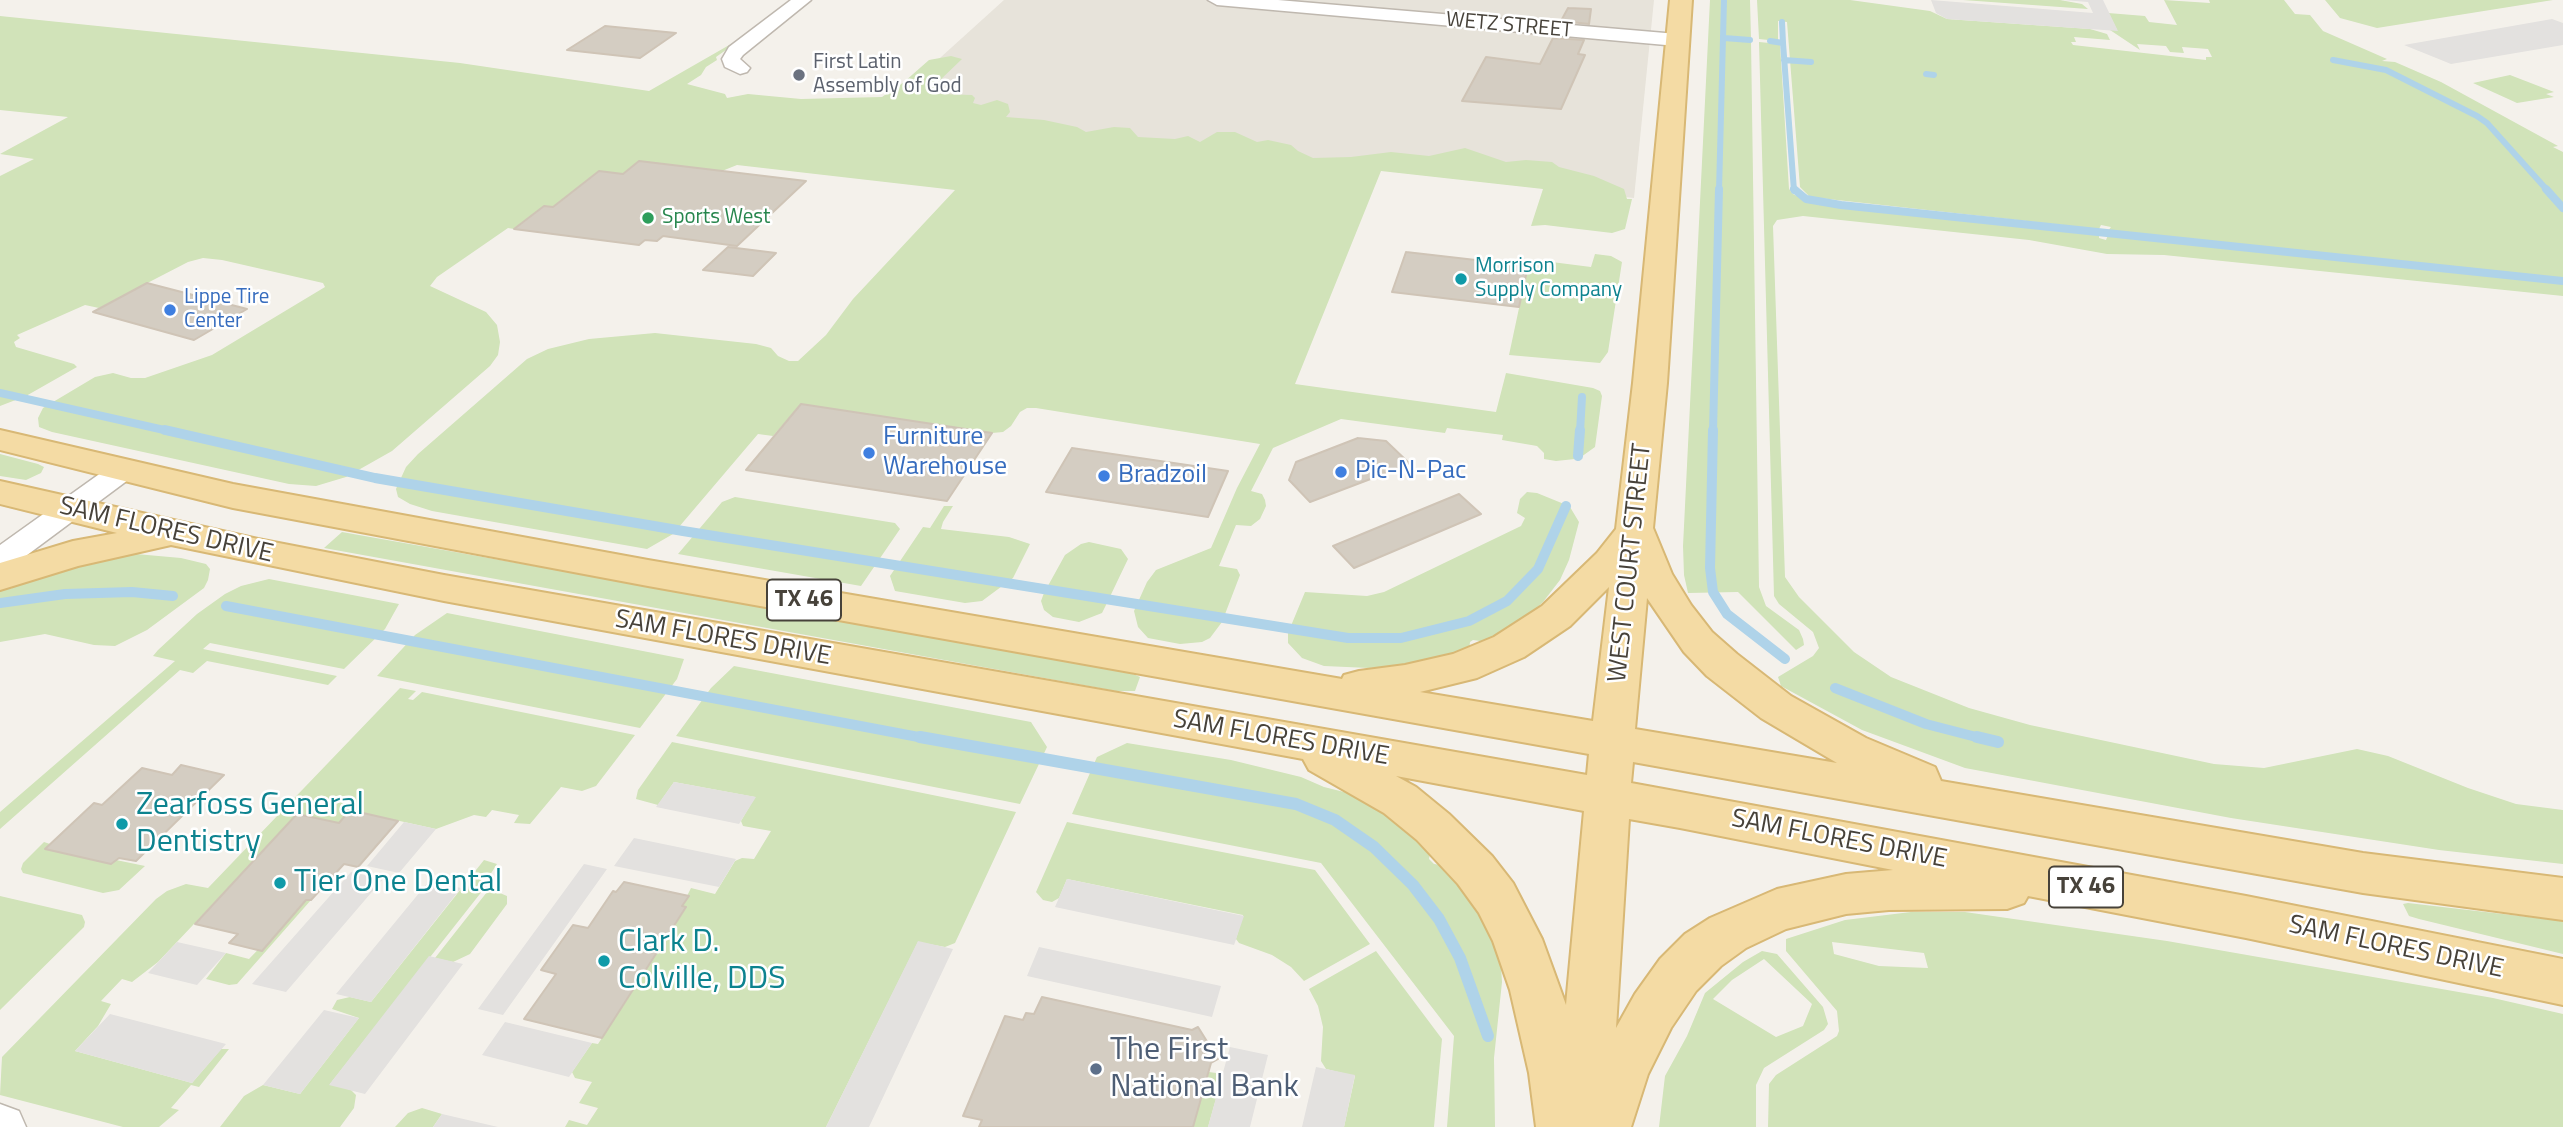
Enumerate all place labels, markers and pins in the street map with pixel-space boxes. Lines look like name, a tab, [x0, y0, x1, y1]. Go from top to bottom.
place label: First Latin Assembly of God	[813, 50, 962, 100]
marker: First Latin Assembly of God	[791, 67, 807, 83]
place label: Sports West	[662, 205, 770, 231]
marker: Sports West	[640, 210, 656, 226]
place label: Morrison Supply Company	[1475, 254, 1622, 304]
marker: Morrison Supply Company	[1453, 271, 1469, 287]
place label: Lippe Tire Center	[184, 285, 269, 335]
marker: Lippe Tire Center	[162, 302, 178, 318]
place label: Furniture Warehouse	[883, 422, 1007, 484]
marker: Furniture Warehouse	[861, 445, 877, 461]
place label: Pic-N-Pac	[1355, 456, 1466, 488]
place label: Bradzoil	[1118, 460, 1207, 492]
marker: Pic-N-Pac	[1333, 464, 1349, 480]
marker: Bradzoil	[1096, 468, 1112, 484]
place label: Zearfoss General Dentistry	[136, 787, 364, 862]
marker: Zearfoss General Dentistry	[114, 816, 130, 832]
place label: Tier One Dental	[294, 864, 502, 902]
marker: Tier One Dental	[272, 875, 288, 891]
place label: Clark D. Colville, DDS	[618, 924, 786, 999]
marker: Clark D. Colville, DDS	[596, 953, 612, 969]
place label: The First National Bank	[1110, 1032, 1299, 1107]
marker: The First National Bank	[1088, 1061, 1104, 1077]

